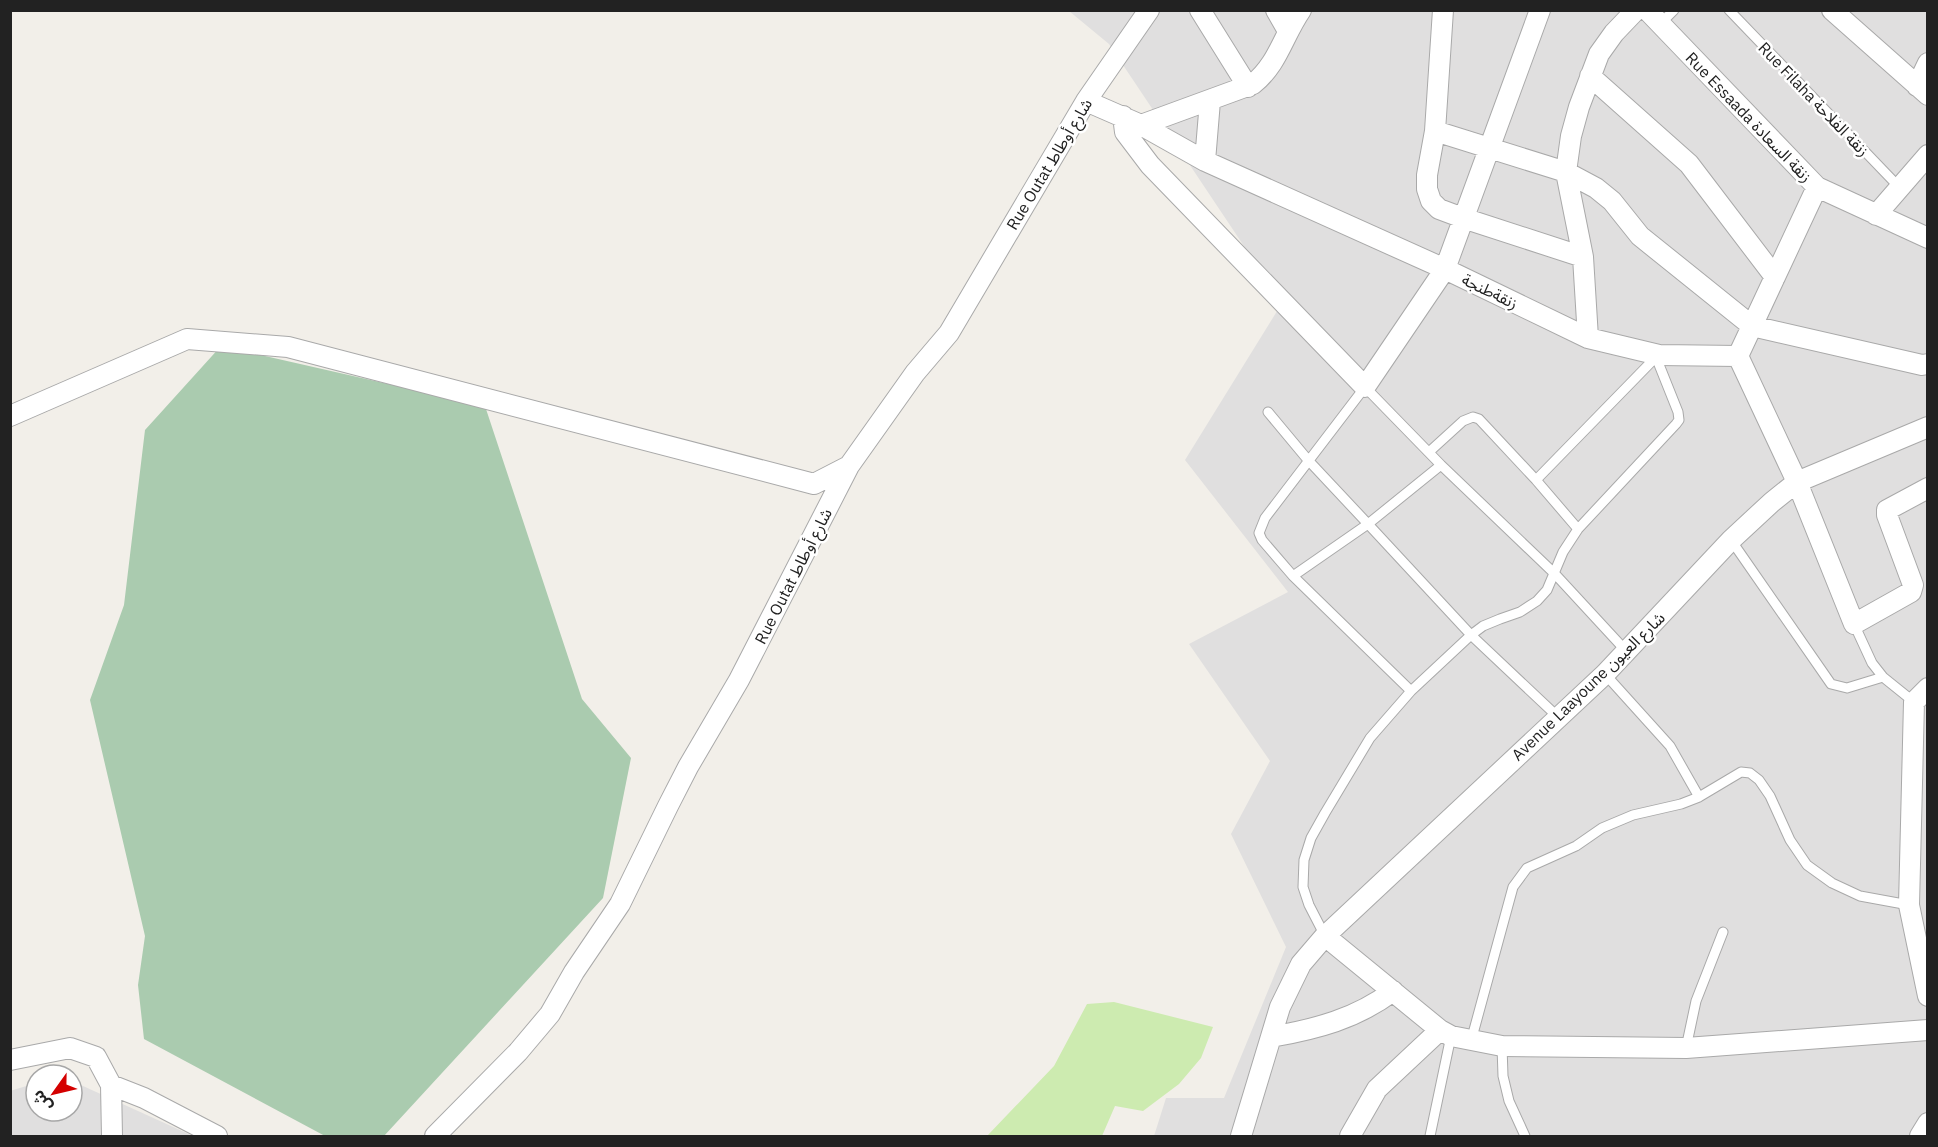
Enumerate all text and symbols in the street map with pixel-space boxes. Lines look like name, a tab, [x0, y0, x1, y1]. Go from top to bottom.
street label: Rue Filaha زنقة الفلاحة	[1754, 38, 1874, 160]
street label: Rue Essaada زنقة السعادة	[1682, 48, 1816, 186]
street label: Rue Outat شارع أوطاط	[1002, 95, 1099, 235]
street label: زنقةطنجة	[1459, 269, 1521, 313]
street label: Rue Outat شارع أوطاط	[750, 505, 839, 649]
street label: Avenue Laayoune شارع العيون	[1507, 607, 1671, 767]
north arrow	[24, 1063, 84, 1123]
text: ش	[27, 1087, 56, 1116]

